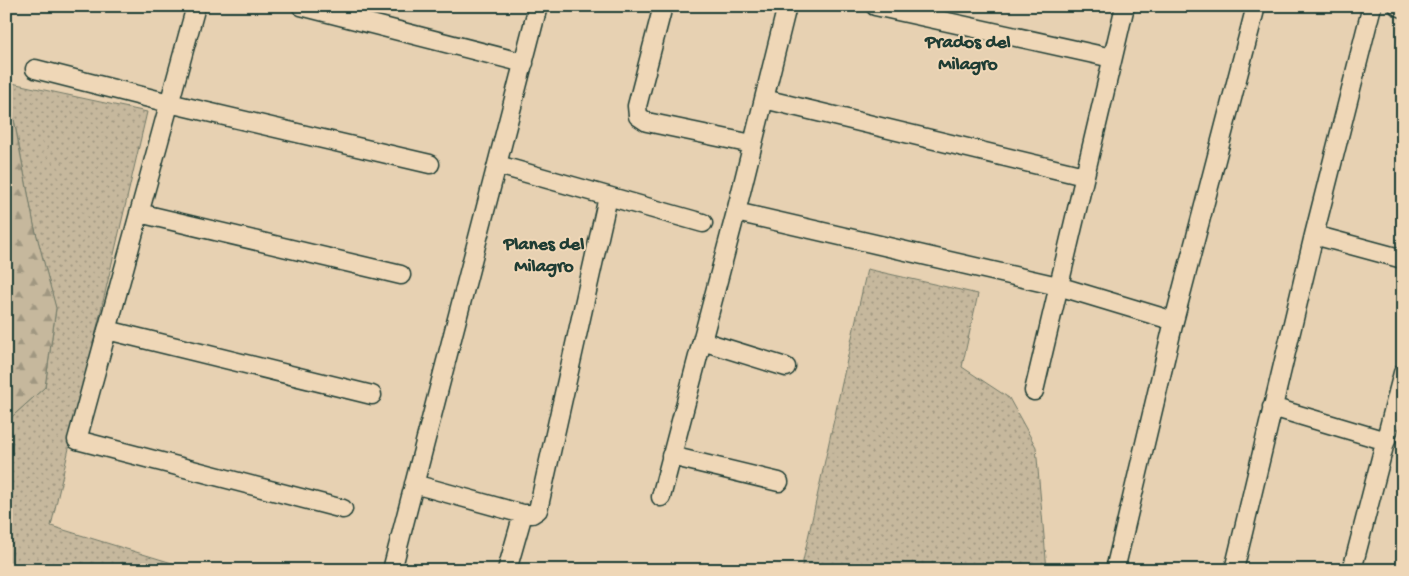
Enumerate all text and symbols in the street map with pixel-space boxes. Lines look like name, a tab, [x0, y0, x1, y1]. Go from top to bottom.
district label: Prados del Milagro	[924, 32, 1011, 77]
district label: Planes del Milagro	[503, 234, 584, 279]

